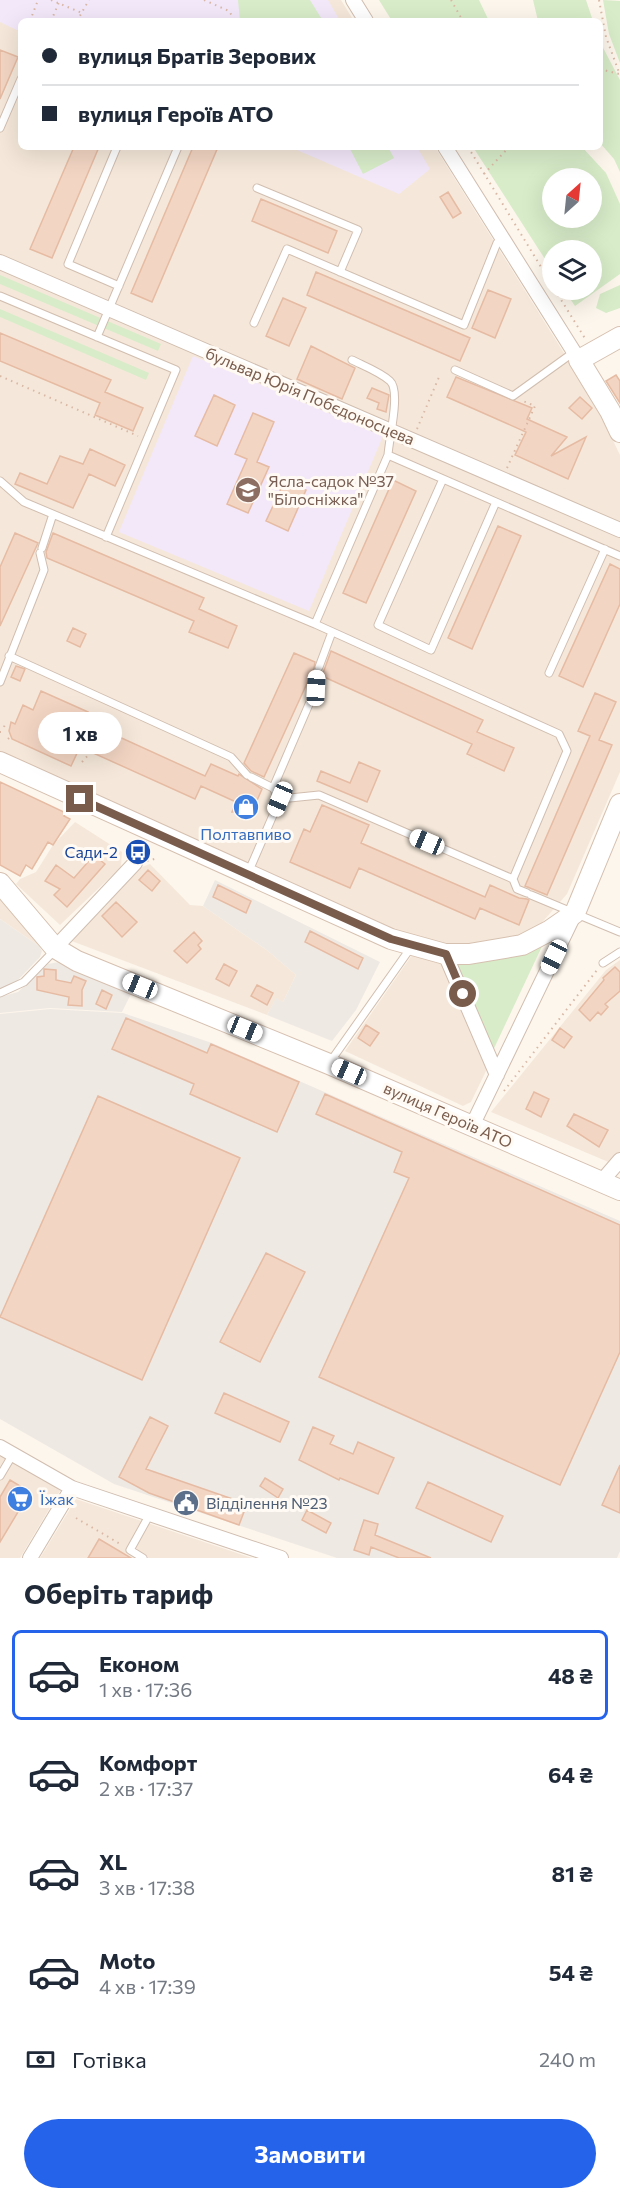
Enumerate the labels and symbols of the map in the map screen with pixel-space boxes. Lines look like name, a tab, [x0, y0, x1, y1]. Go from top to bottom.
north arrow	[542, 168, 602, 228]
street label: бульвар Юрія Побєдоносцева	[203, 343, 418, 448]
place label: Ясла-садок №37 "Білосніжка"	[268, 471, 394, 508]
school or university icon: Ясла-садок №37 "Білосніжка"	[233, 475, 263, 505]
car	[306, 670, 326, 706]
callout: 1 хв	[38, 712, 122, 754]
car	[265, 779, 295, 819]
route end	[66, 785, 93, 812]
shop icon: Полтавпиво	[231, 792, 261, 822]
place label: Полтавпиво	[200, 824, 292, 843]
car	[407, 827, 447, 857]
bus stop icon: Сади-2	[123, 837, 153, 867]
place label: Сади-2	[65, 842, 118, 861]
car	[538, 937, 570, 977]
car	[120, 971, 160, 1001]
route start	[449, 980, 476, 1007]
car	[225, 1014, 265, 1044]
car	[329, 1056, 369, 1088]
street label: вулиця Героїв АТО	[381, 1078, 515, 1151]
supermarket icon: Їжак	[5, 1484, 35, 1514]
public building icon: Відділення №23	[171, 1488, 201, 1518]
place label: Їжак	[39, 1489, 74, 1508]
place label: Відділення №23	[206, 1493, 328, 1512]

